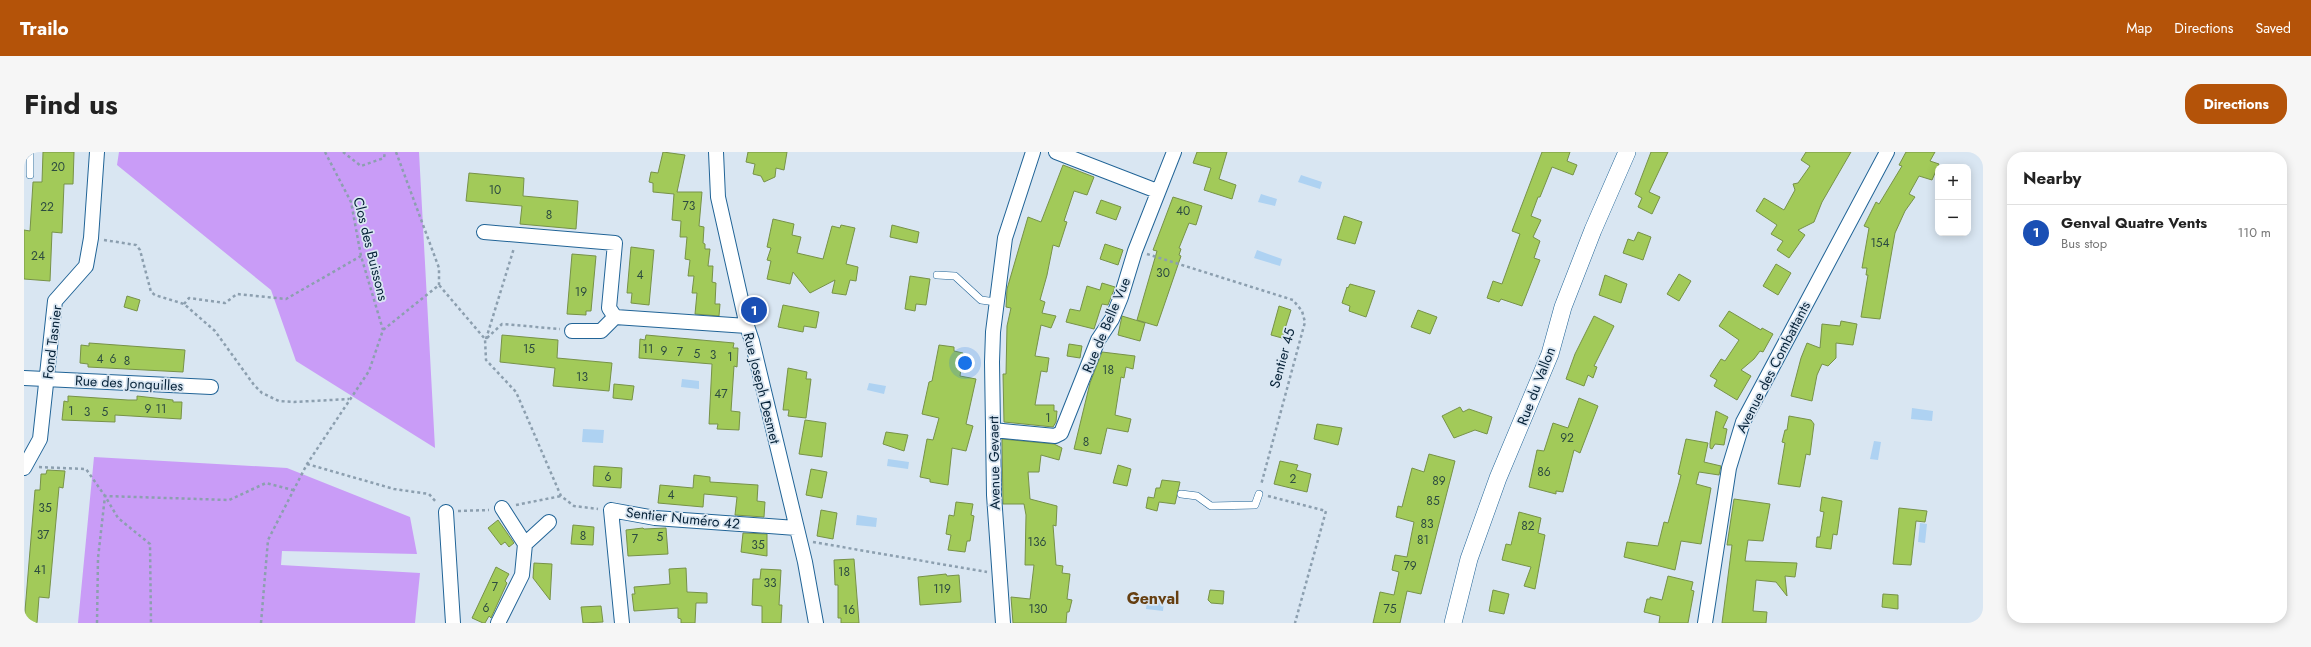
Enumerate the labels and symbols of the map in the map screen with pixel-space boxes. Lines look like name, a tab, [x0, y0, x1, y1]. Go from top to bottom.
house number: 20	[51, 158, 65, 176]
house number: 10	[489, 181, 501, 199]
street label: Clos des Buissons	[348, 195, 394, 303]
house number: 73	[683, 197, 696, 215]
house number: 22	[40, 198, 54, 216]
house number: 40	[1176, 202, 1190, 220]
house number: 8	[546, 206, 552, 224]
house number: 154	[1870, 234, 1890, 252]
house number: 24	[31, 247, 45, 265]
house number: 30	[1156, 264, 1170, 282]
house number: 4	[637, 266, 644, 284]
street label: Rue de Belle Vue	[1077, 274, 1135, 376]
house number: 19	[575, 283, 587, 301]
pin: 1	[741, 295, 767, 325]
street label: Avenue des Combattants	[1731, 297, 1815, 436]
street label: Fond Tasnier	[38, 304, 66, 380]
street label: Sentier 45	[1264, 326, 1300, 390]
street label: Rue Joseph Desmet	[739, 330, 786, 446]
house number: 15	[523, 340, 535, 358]
house number: 11	[643, 340, 653, 358]
house number: 9	[661, 342, 668, 360]
house number: 7	[677, 343, 684, 361]
street label: Rue du Vallon	[1512, 344, 1560, 428]
house number: 5	[694, 345, 701, 363]
house number: 3	[710, 346, 717, 364]
house number: 1	[727, 348, 733, 366]
house number: 4	[97, 350, 104, 368]
house number: 6	[110, 350, 117, 368]
house number: 8	[124, 352, 130, 370]
your location	[955, 353, 975, 373]
house number: 18	[1102, 361, 1114, 379]
house number: 13	[576, 368, 588, 386]
street label: Rue des Jonquilles	[74, 370, 184, 396]
house number: 47	[714, 385, 728, 403]
house number: 9	[145, 400, 152, 418]
house number: 11	[156, 400, 166, 418]
house number: 1	[68, 402, 74, 420]
house number: 3	[84, 403, 91, 421]
house number: 5	[102, 403, 109, 421]
house number: 1	[1045, 409, 1051, 427]
street label: Avenue Gevaert	[983, 415, 1005, 510]
house number: 92	[1560, 429, 1574, 447]
house number: 8	[1083, 433, 1089, 451]
house number: 86	[1537, 463, 1551, 481]
house number: 6	[605, 468, 612, 486]
house number: 2	[1290, 470, 1297, 488]
house number: 89	[1432, 472, 1446, 490]
house number: 4	[668, 486, 675, 504]
house number: 85	[1426, 492, 1440, 510]
house number: 35	[38, 499, 52, 517]
street label: Sentier Numéro 42	[625, 502, 741, 534]
house number: 83	[1420, 515, 1434, 533]
house number: 82	[1521, 517, 1535, 535]
house number: 37	[37, 526, 50, 544]
house number: 8	[580, 527, 586, 545]
house number: 5	[657, 528, 664, 546]
house number: 7	[632, 530, 639, 548]
house number: 81	[1417, 531, 1429, 549]
house number: 136	[1028, 533, 1047, 551]
house number: 35	[751, 536, 765, 554]
house number: 79	[1403, 557, 1417, 575]
house number: 41	[34, 561, 46, 579]
house number: 18	[838, 563, 850, 581]
house number: 33	[763, 574, 777, 592]
house number: 7	[492, 578, 499, 596]
house number: 119	[933, 580, 951, 598]
district label: Genval	[1127, 587, 1179, 610]
house number: 6	[483, 599, 490, 617]
house number: 130	[1028, 600, 1048, 618]
house number: 75	[1383, 600, 1397, 618]
house number: 16	[843, 601, 855, 619]

